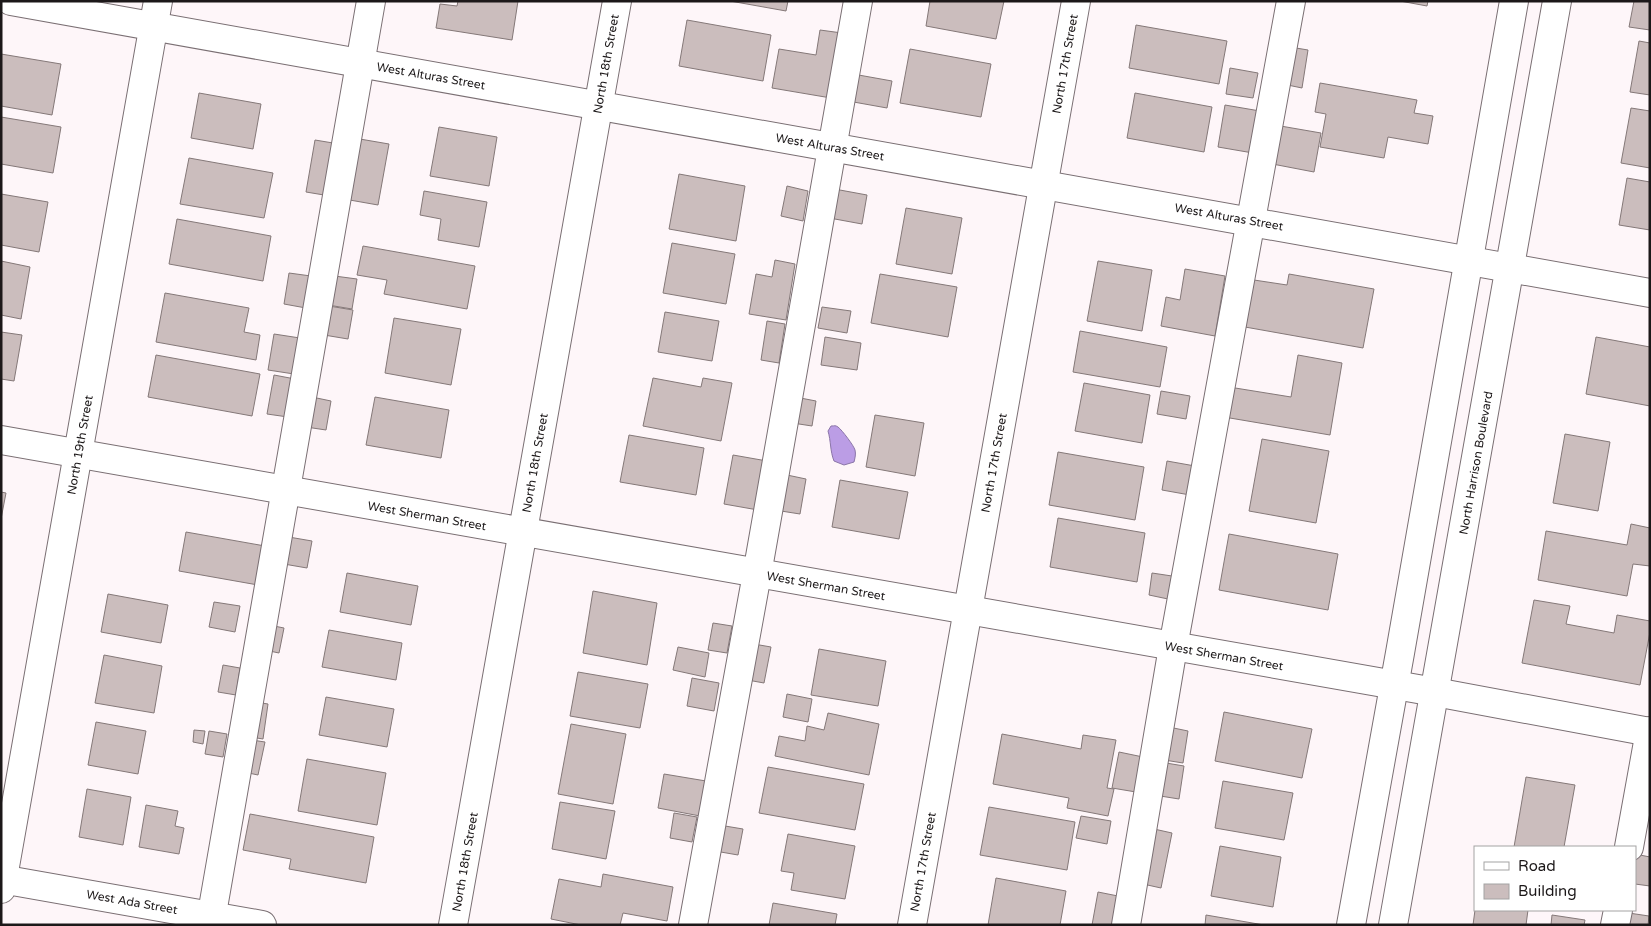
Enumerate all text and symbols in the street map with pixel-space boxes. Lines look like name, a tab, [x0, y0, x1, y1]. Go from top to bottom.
street label: North 18th Street	[590, 13, 622, 115]
street label: North 17th Street	[1049, 13, 1081, 115]
street label: West Alturas Street	[376, 60, 487, 93]
street label: West Alturas Street	[775, 131, 886, 164]
street label: West Alturas Street	[1174, 201, 1285, 234]
street label: North Harrison Boulevard	[1456, 390, 1496, 536]
street label: North 19th Street	[64, 394, 96, 496]
street label: North 18th Street	[519, 412, 551, 514]
street label: North 17th Street	[978, 412, 1010, 514]
street label: West Sherman Street	[367, 499, 488, 533]
street label: West Sherman Street	[766, 569, 887, 603]
street label: West Sherman Street	[1164, 639, 1285, 673]
street label: North 18th Street	[449, 811, 481, 913]
street label: North 17th Street	[907, 811, 939, 913]
legend	[1474, 846, 1636, 911]
text: Road	[1518, 857, 1556, 875]
text: Building	[1518, 882, 1577, 900]
street label: West Ada Street	[85, 887, 179, 917]

